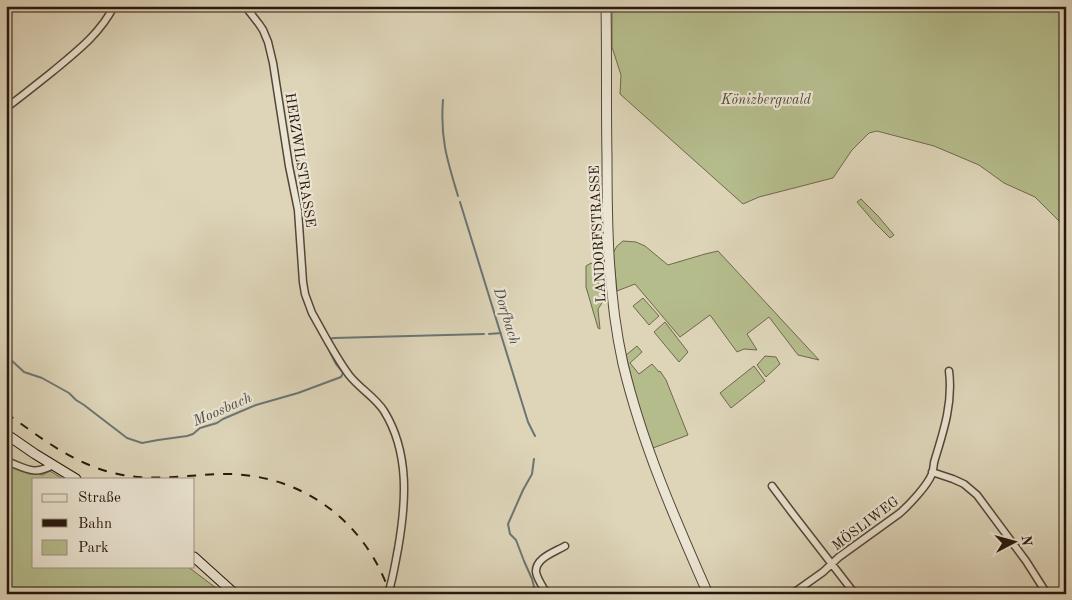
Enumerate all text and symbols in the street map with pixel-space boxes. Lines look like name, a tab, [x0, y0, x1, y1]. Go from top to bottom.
street label: HERZWILSTRASSE	[282, 92, 318, 228]
park label: Könizbergwald	[720, 93, 812, 108]
street label: LANDORFSTRASSE	[587, 165, 609, 303]
water label: Dorfbach	[490, 285, 521, 347]
water label: Moosbach	[190, 391, 255, 430]
legend	[32, 478, 195, 568]
text: Straße	[78, 491, 121, 506]
street label: MÖSLIWEG	[828, 492, 902, 553]
text: Bahn	[78, 517, 112, 532]
north arrow	[990, 518, 1040, 568]
text: N	[1018, 535, 1033, 547]
text: Park	[78, 541, 109, 556]

